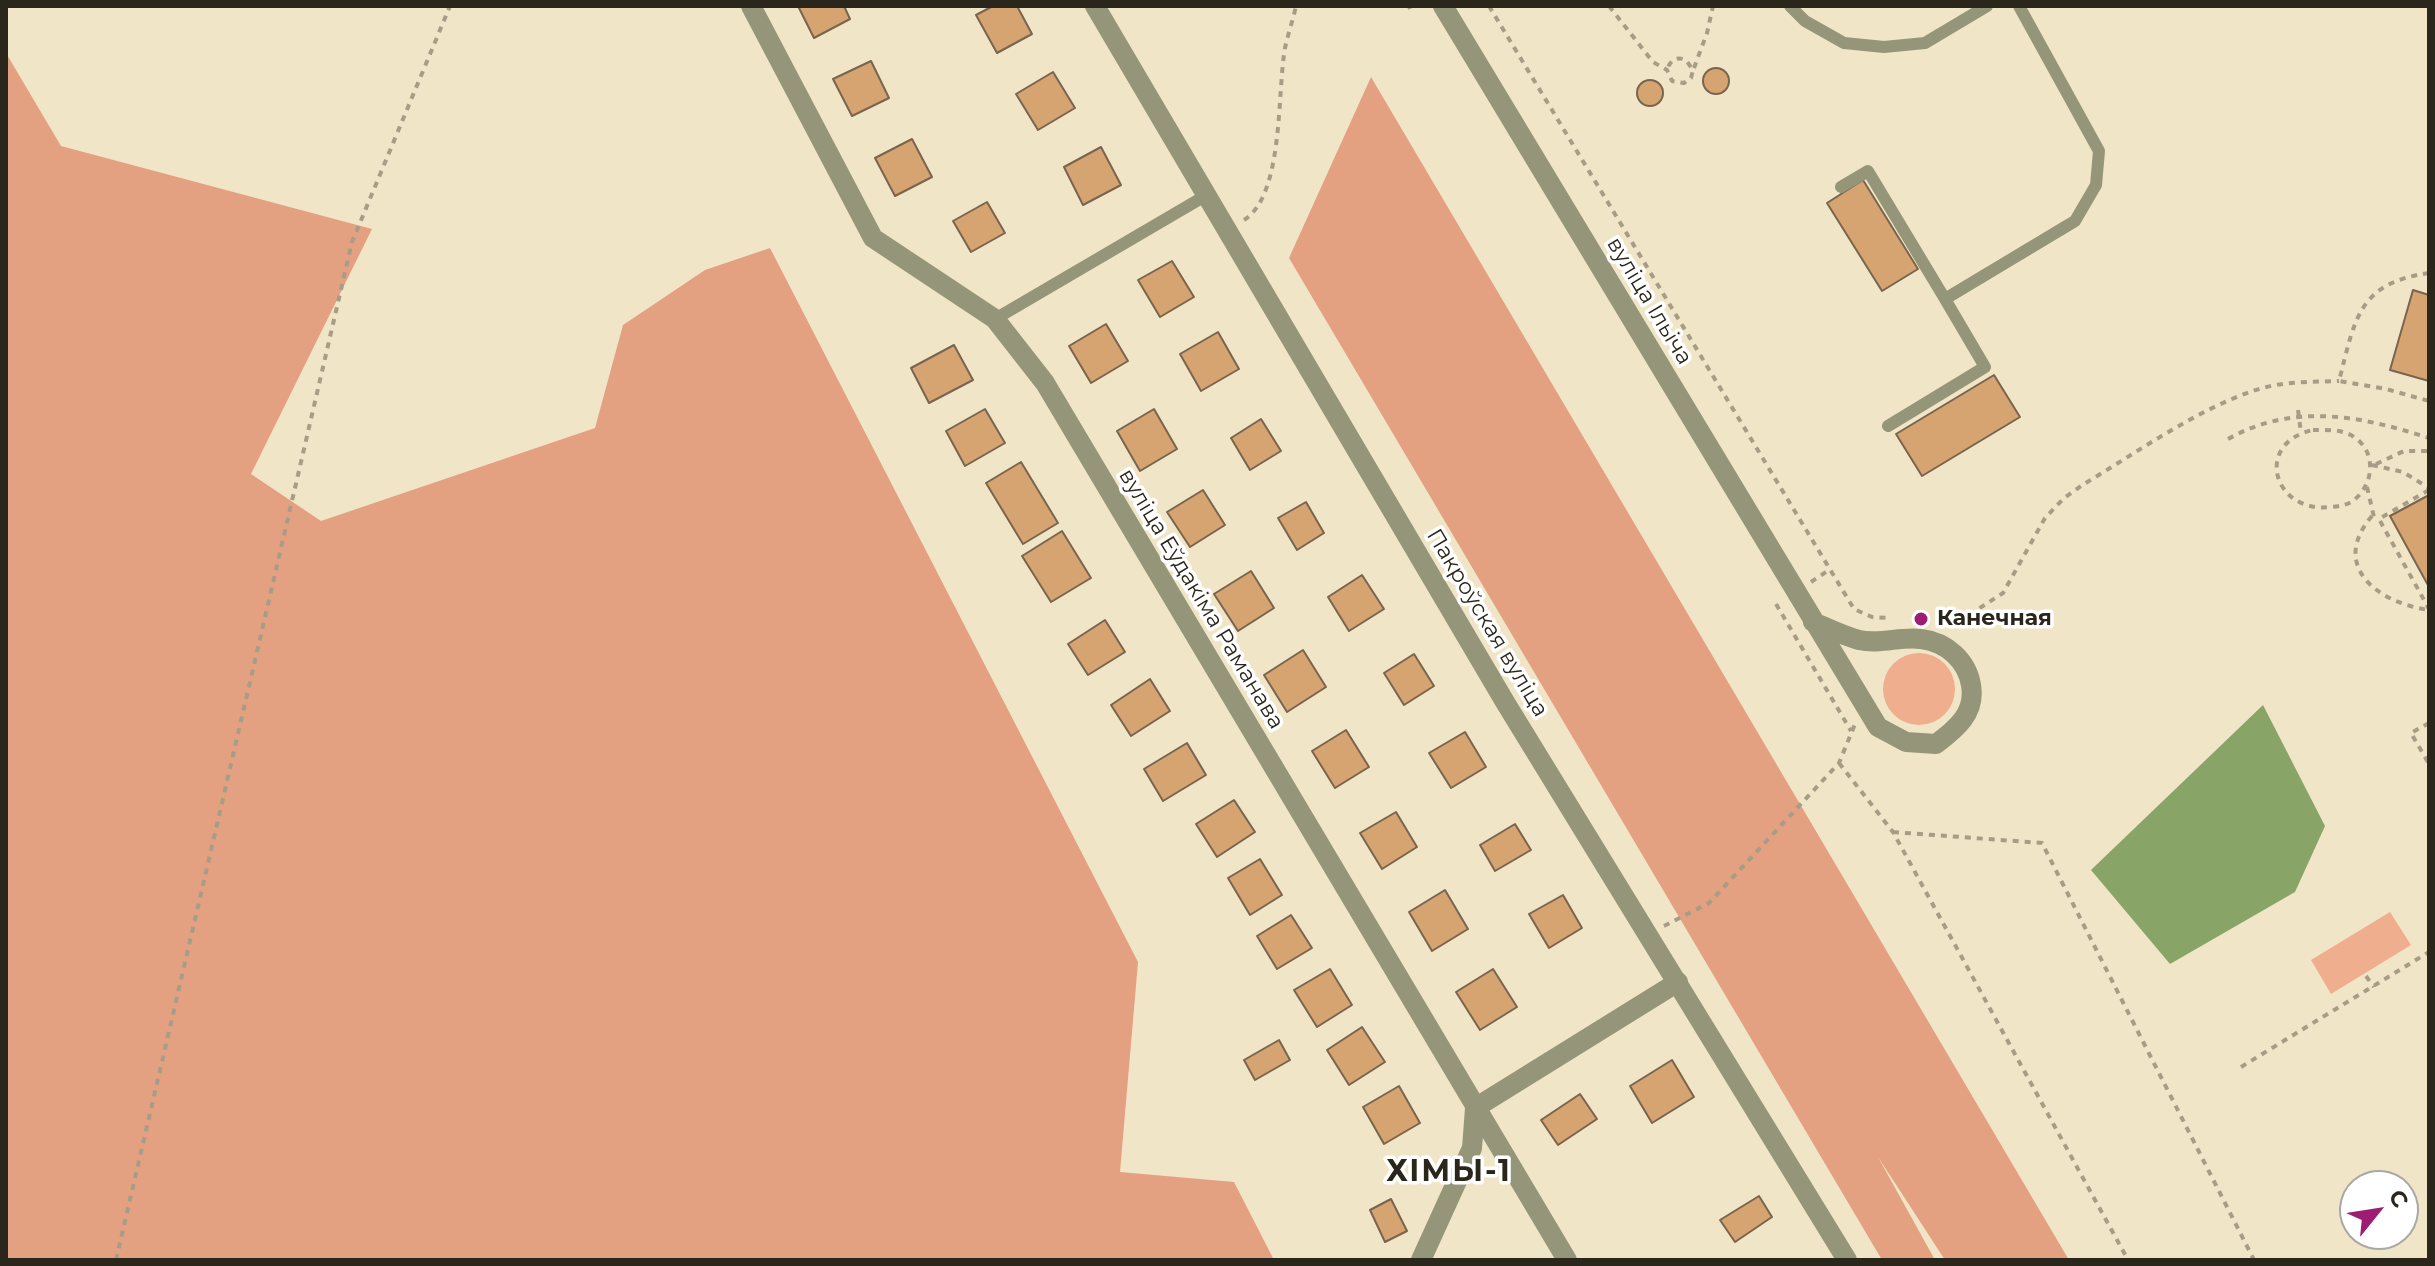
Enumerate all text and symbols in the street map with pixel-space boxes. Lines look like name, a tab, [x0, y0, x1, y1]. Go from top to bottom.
street label: вуліца Ільіча	[1601, 233, 1697, 369]
street label: вуліца Еўдакіма Раманава	[1113, 464, 1289, 734]
street label: Пакроўская вуліца	[1421, 524, 1553, 722]
place label: Канечная	[1937, 606, 2052, 632]
marker: Канечная	[1912, 610, 1930, 628]
district label: ХІМЫ-1	[1386, 1154, 1512, 1190]
north arrow	[2339, 1170, 2419, 1250]
text: С	[2383, 1185, 2414, 1212]

